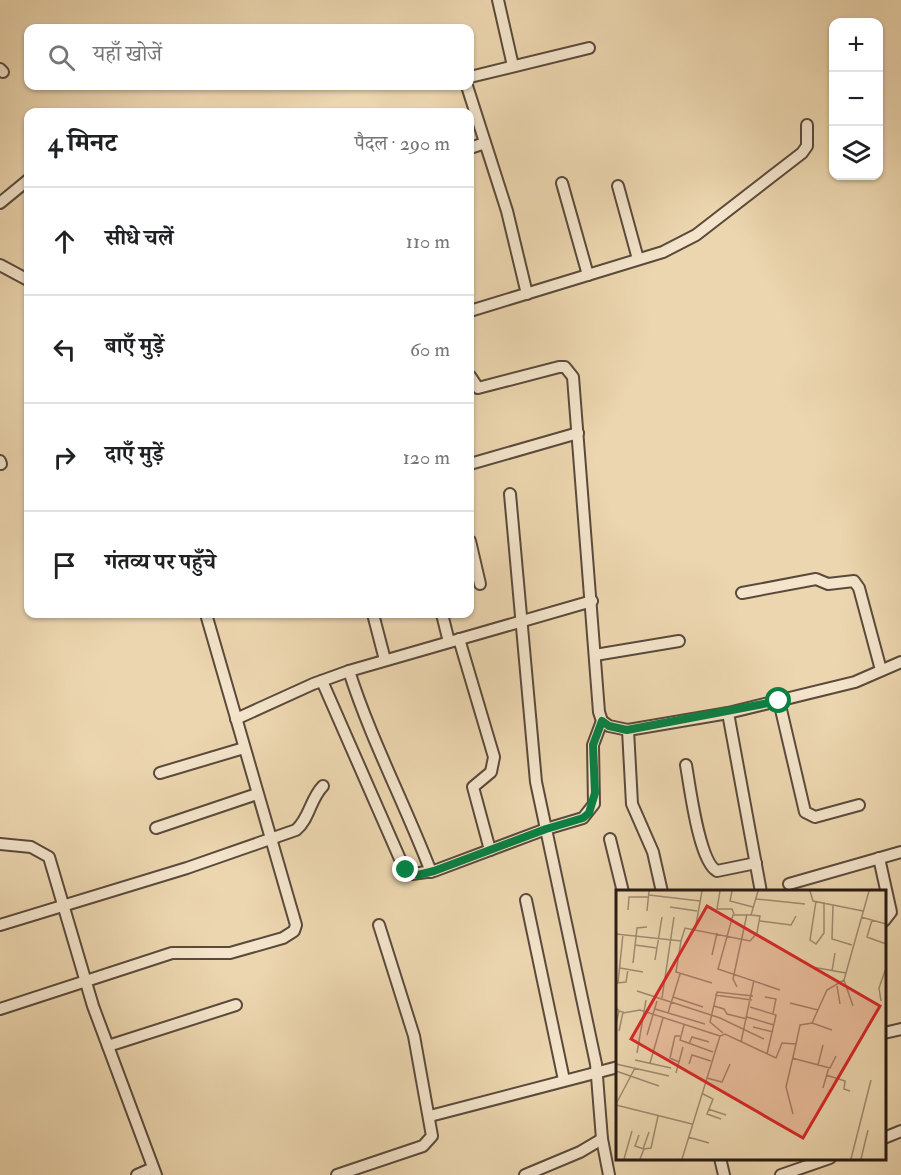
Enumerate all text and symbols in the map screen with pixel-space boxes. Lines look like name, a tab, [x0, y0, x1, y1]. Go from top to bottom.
map controls	[829, 18, 883, 180]
button: +	[829, 18, 883, 72]
search box	[24, 24, 474, 90]
text: यहाँ खोजें	[93, 40, 162, 68]
icon: search	[45, 41, 78, 74]
button: −	[829, 72, 883, 126]
button: layers	[829, 126, 883, 180]
text: 4 मिनट	[48, 127, 117, 159]
text: पैदल · 290 m	[355, 131, 450, 156]
text: सीधे चलें	[105, 224, 173, 252]
icon: ahead	[48, 225, 81, 258]
text: 110 m	[406, 229, 450, 254]
text: बाएँ मुड़ें	[105, 332, 164, 360]
icon: left	[48, 333, 81, 366]
text: 60 m	[410, 337, 450, 362]
text: दाएँ मुड़ें	[105, 440, 164, 468]
icon: right	[48, 441, 81, 474]
text: 120 m	[403, 445, 450, 470]
text: गंतव्य पर पहुँचे	[105, 548, 216, 576]
icon: arrive	[48, 549, 81, 582]
route start	[765, 687, 791, 713]
route end	[392, 856, 418, 882]
inset map	[616, 890, 886, 1160]

